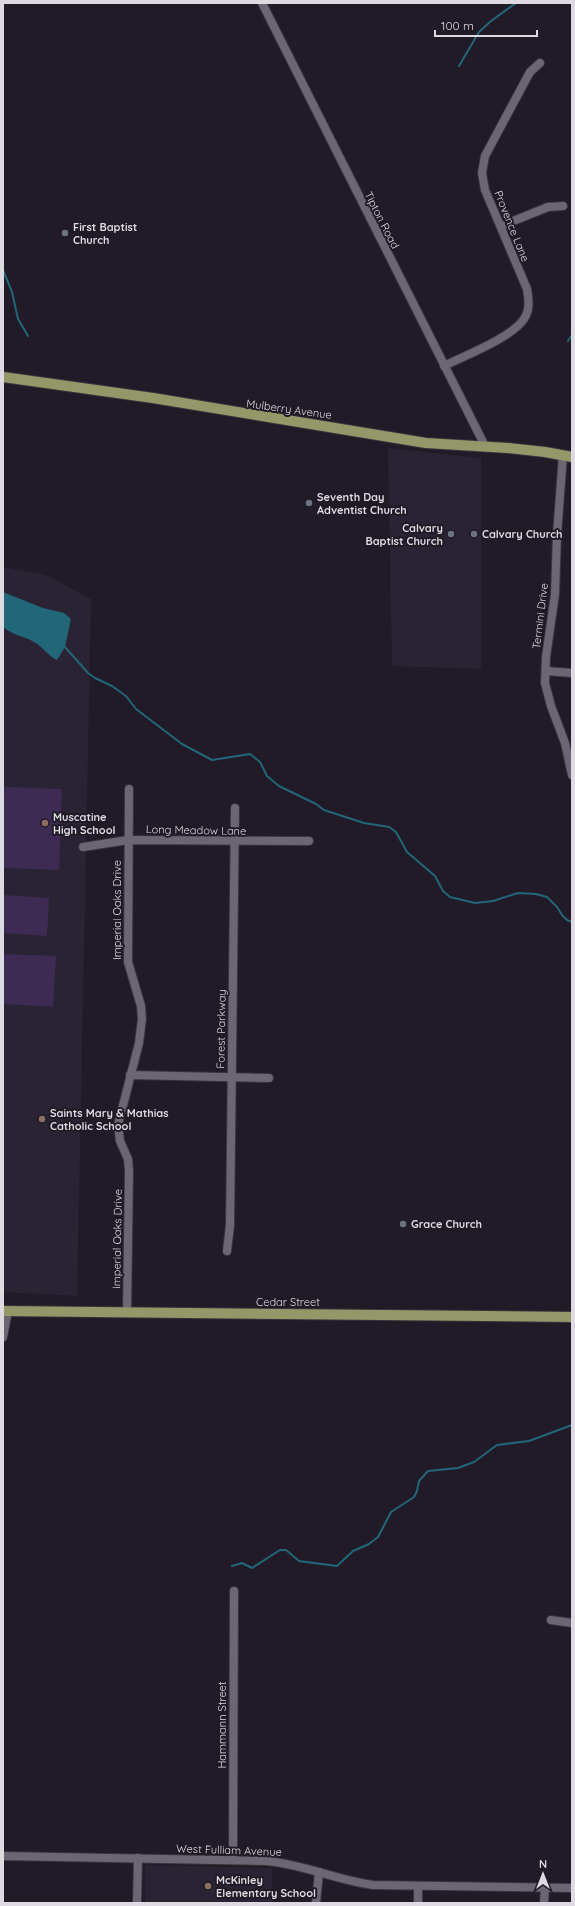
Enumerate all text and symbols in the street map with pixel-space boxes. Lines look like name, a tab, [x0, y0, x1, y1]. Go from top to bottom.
scale bar	[435, 12, 537, 38]
text: 100 m	[441, 18, 474, 33]
street label: Provence Lane	[491, 188, 533, 264]
street label: Tipton Road	[362, 189, 402, 251]
place label: First Baptist Church	[73, 220, 137, 247]
marker: First Baptist Church	[60, 228, 70, 238]
street label: Mulberry Avenue	[245, 396, 333, 422]
place label: Seventh Day Adventist Church	[317, 490, 407, 517]
marker: Seventh Day Adventist Church	[304, 498, 314, 508]
place label: Calvary Baptist Church	[366, 521, 443, 548]
place label: Calvary Church	[482, 527, 562, 541]
marker: Calvary Baptist Church	[446, 529, 456, 539]
marker: Calvary Church	[469, 529, 479, 539]
street label: Termini Drive	[529, 582, 551, 650]
place label: Muscatine High School	[53, 810, 116, 837]
marker: Muscatine High School	[40, 818, 50, 828]
street label: Long Meadow Lane	[146, 822, 246, 838]
street label: Imperial Oaks Drive	[110, 860, 124, 960]
street label: Forest Parkway	[213, 989, 229, 1069]
place label: Saints Mary & Mathias Catholic School	[50, 1106, 169, 1133]
marker: Saints Mary & Mathias Catholic School	[37, 1114, 47, 1124]
street label: Imperial Oaks Drive	[109, 1189, 125, 1289]
place label: Grace Church	[411, 1217, 482, 1231]
marker: Grace Church	[398, 1219, 408, 1229]
street label: Cedar Street	[256, 1295, 320, 1309]
street label: Hammann Street	[215, 1681, 229, 1769]
street label: West Fulliam Avenue	[176, 1841, 282, 1859]
north arrow	[523, 1854, 563, 1894]
text: N	[539, 1857, 547, 1871]
place label: McKinley Elementary School	[216, 1873, 316, 1900]
marker: McKinley Elementary School	[203, 1881, 213, 1891]

